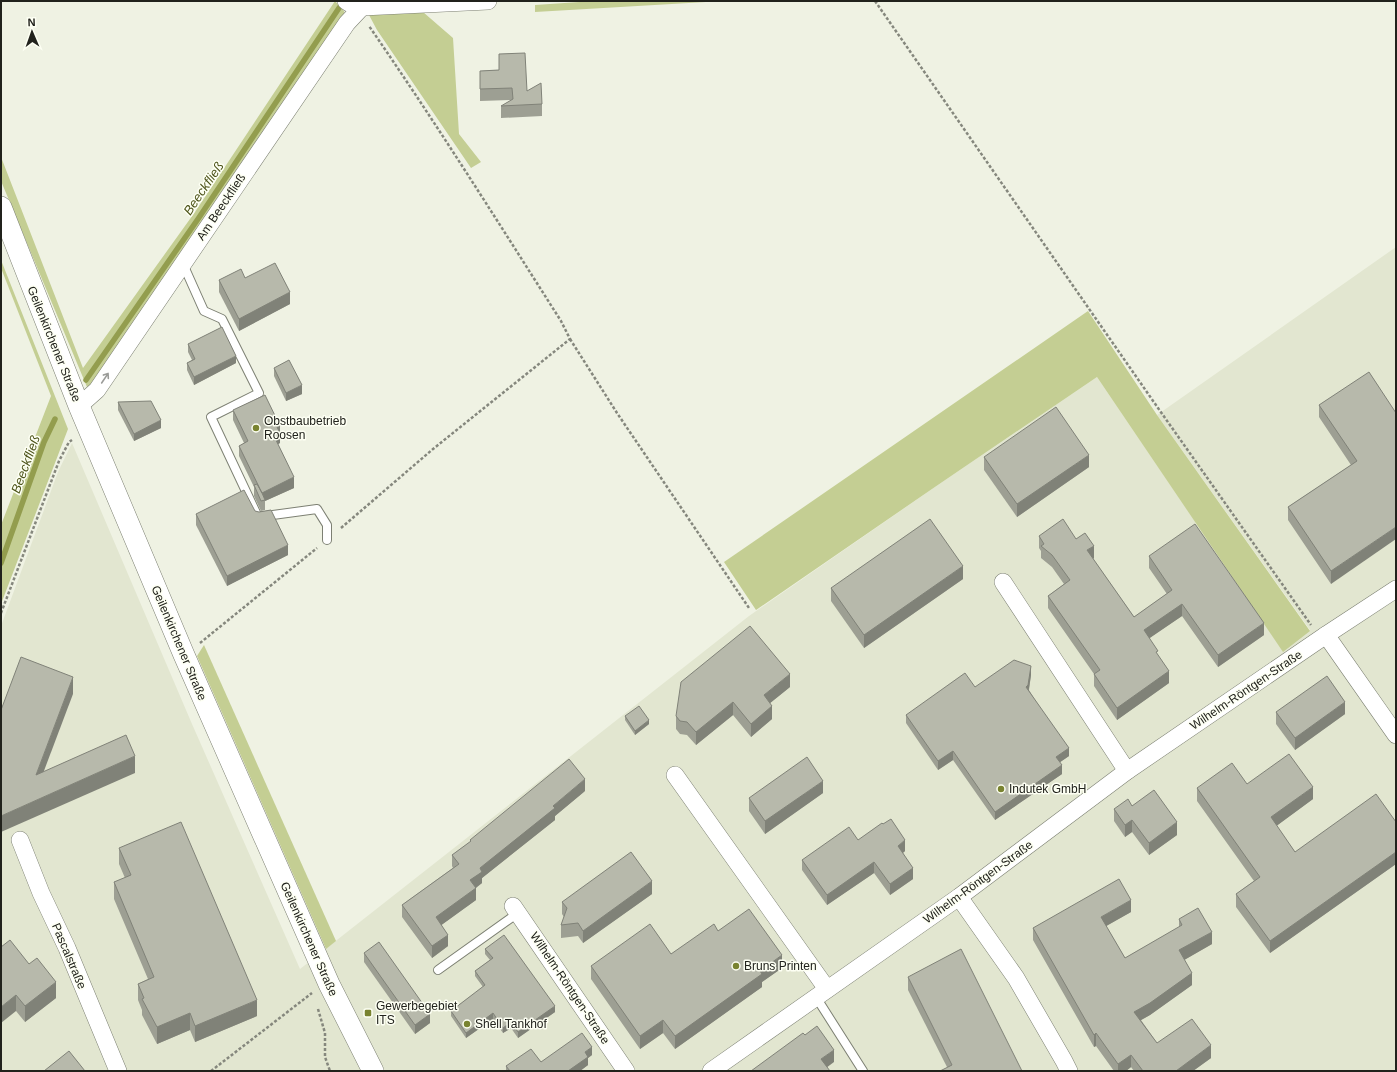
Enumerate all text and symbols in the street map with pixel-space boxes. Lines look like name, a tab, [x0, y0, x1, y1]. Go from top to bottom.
north arrow	[12, 12, 52, 52]
text: N	[27, 16, 36, 28]
water label: Beeckfließ	[180, 159, 227, 218]
street label: Am Beeckfließ	[194, 171, 248, 243]
street label: Geilenkirchener Straße	[24, 284, 84, 404]
one-way arrow	[101, 373, 109, 384]
place label: Obstbaubetrieb Roosen	[264, 414, 346, 442]
marker: Obstbaubetrieb Roosen	[251, 423, 261, 433]
water label: Beeckfließ	[8, 433, 43, 495]
street label: Geilenkirchener Straße	[148, 583, 210, 703]
street label: Wilhelm-Röntgen-Straße	[1187, 647, 1305, 733]
place label: Indutek GmbH	[1009, 782, 1086, 796]
marker: Indutek GmbH	[996, 784, 1006, 794]
street label: Wilhelm-Röntgen-Straße	[920, 837, 1036, 926]
street label: Geilenkirchener Straße	[278, 880, 341, 999]
street label: Pascalstraße	[49, 921, 89, 991]
street label: Wilhelm-Röntgen-Straße	[527, 929, 613, 1047]
place label: Bruns Printen	[744, 959, 817, 973]
marker: Bruns Printen	[731, 961, 741, 971]
place label: Gewerbegebiet ITS	[376, 999, 458, 1027]
marker: Gewerbegebiet ITS	[363, 1008, 373, 1018]
place label: Shell Tankhof	[475, 1017, 547, 1031]
marker: Shell Tankhof	[462, 1019, 472, 1029]

